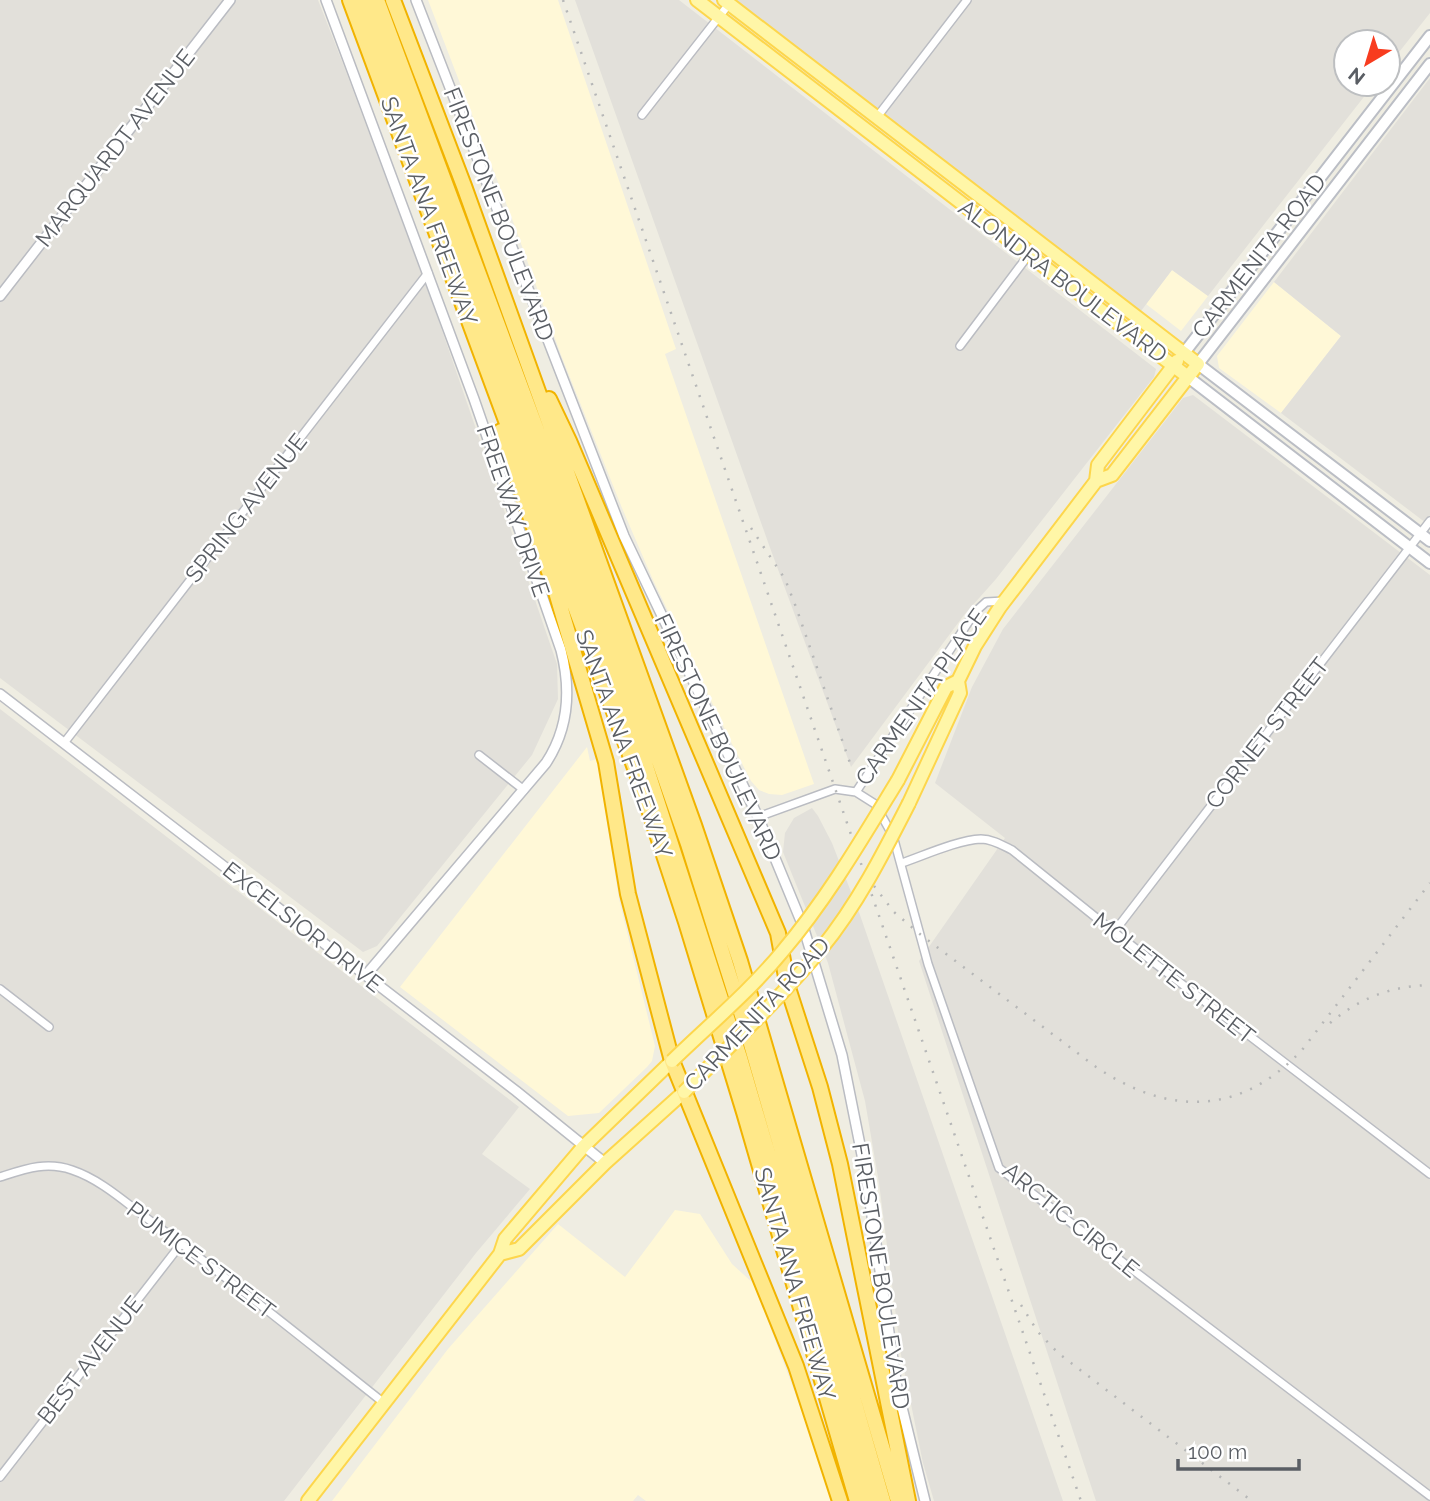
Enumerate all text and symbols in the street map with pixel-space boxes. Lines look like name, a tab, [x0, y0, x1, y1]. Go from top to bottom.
north arrow	[1332, 28, 1402, 98]
street label: MARQUARDT AVENUE	[29, 44, 200, 252]
text: N	[1344, 63, 1369, 90]
street label: FIRESTONE BOULEVARD	[439, 83, 560, 344]
street label: SANTA ANA FREEWAY	[376, 93, 483, 329]
street label: CARMENITA ROAD	[1186, 168, 1331, 343]
street label: ALONDRA BOULEVARD	[954, 193, 1173, 368]
street label: FREEWAY DRIVE	[471, 421, 556, 600]
street label: SPRING AVENUE	[179, 428, 312, 587]
street label: CARMENITA PLACE	[849, 603, 992, 790]
street label: FIRESTONE BOULEVARD	[649, 609, 788, 864]
street label: SANTA ANA FREEWAY	[571, 626, 678, 862]
street label: CORNET STREET	[1199, 652, 1334, 813]
street label: EXCELSIOR DRIVE	[218, 856, 389, 997]
street label: MOLETTE STREET	[1088, 906, 1261, 1049]
street label: CARMENITA ROAD	[678, 931, 835, 1096]
street label: FIRESTONE BOULEVARD	[847, 1141, 916, 1411]
street label: ARCTIC CIRCLE	[998, 1156, 1145, 1283]
street label: SANTA ANA FREEWAY	[749, 1164, 842, 1404]
street label: PUMICE STREET	[122, 1195, 281, 1324]
street label: BEST AVENUE	[31, 1290, 148, 1429]
scale bar	[1178, 1428, 1299, 1472]
text: 100 m	[1188, 1439, 1247, 1464]

